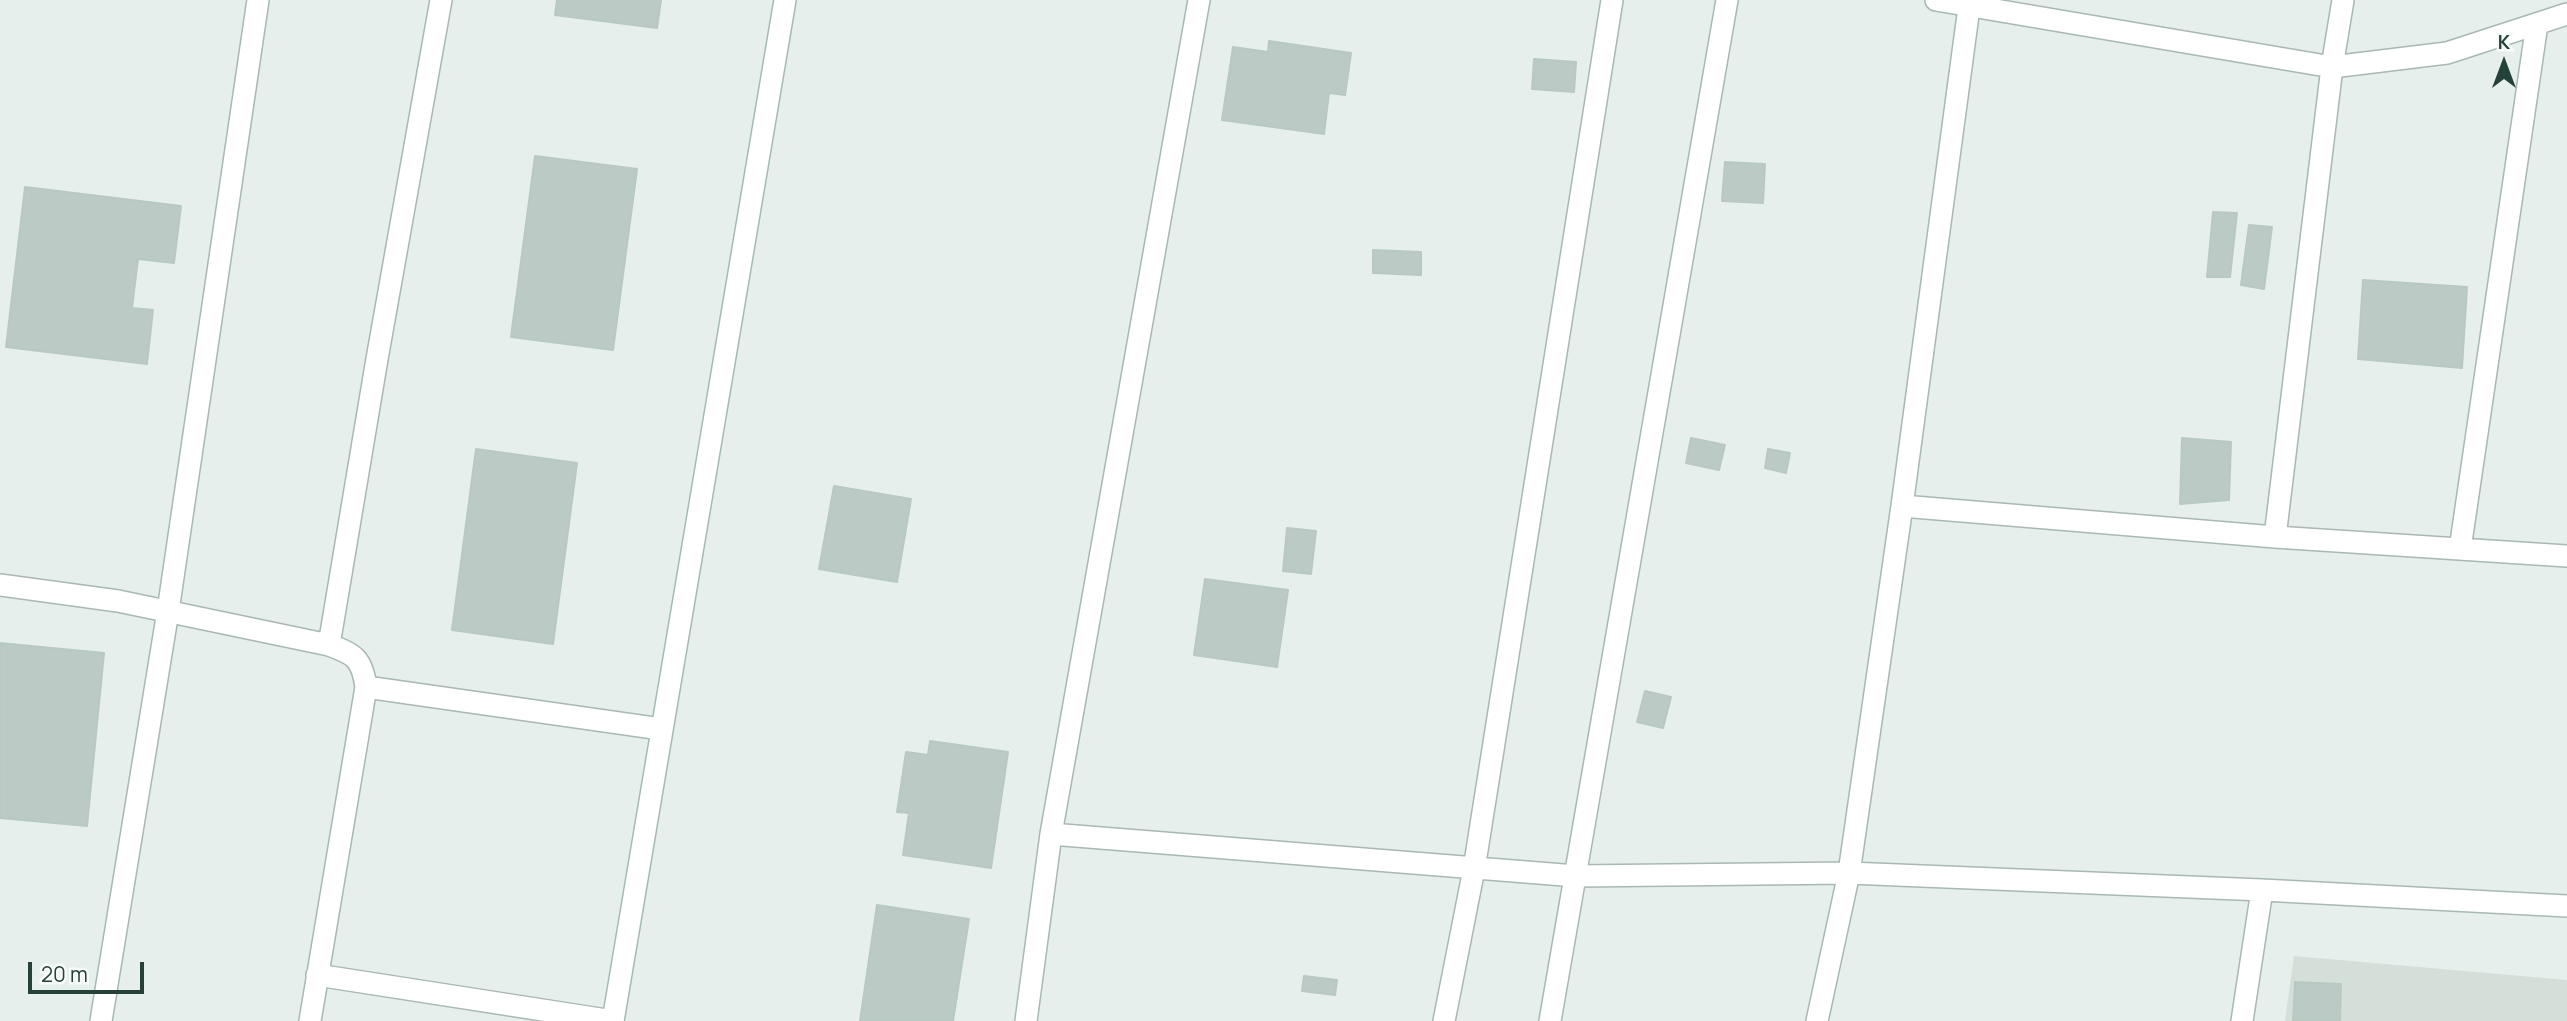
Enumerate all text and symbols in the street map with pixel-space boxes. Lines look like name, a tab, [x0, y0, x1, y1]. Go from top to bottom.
north arrow	[2469, 28, 2539, 98]
text: K	[2498, 29, 2510, 55]
scale bar	[32, 948, 147, 992]
text: 20 m	[41, 960, 88, 988]

